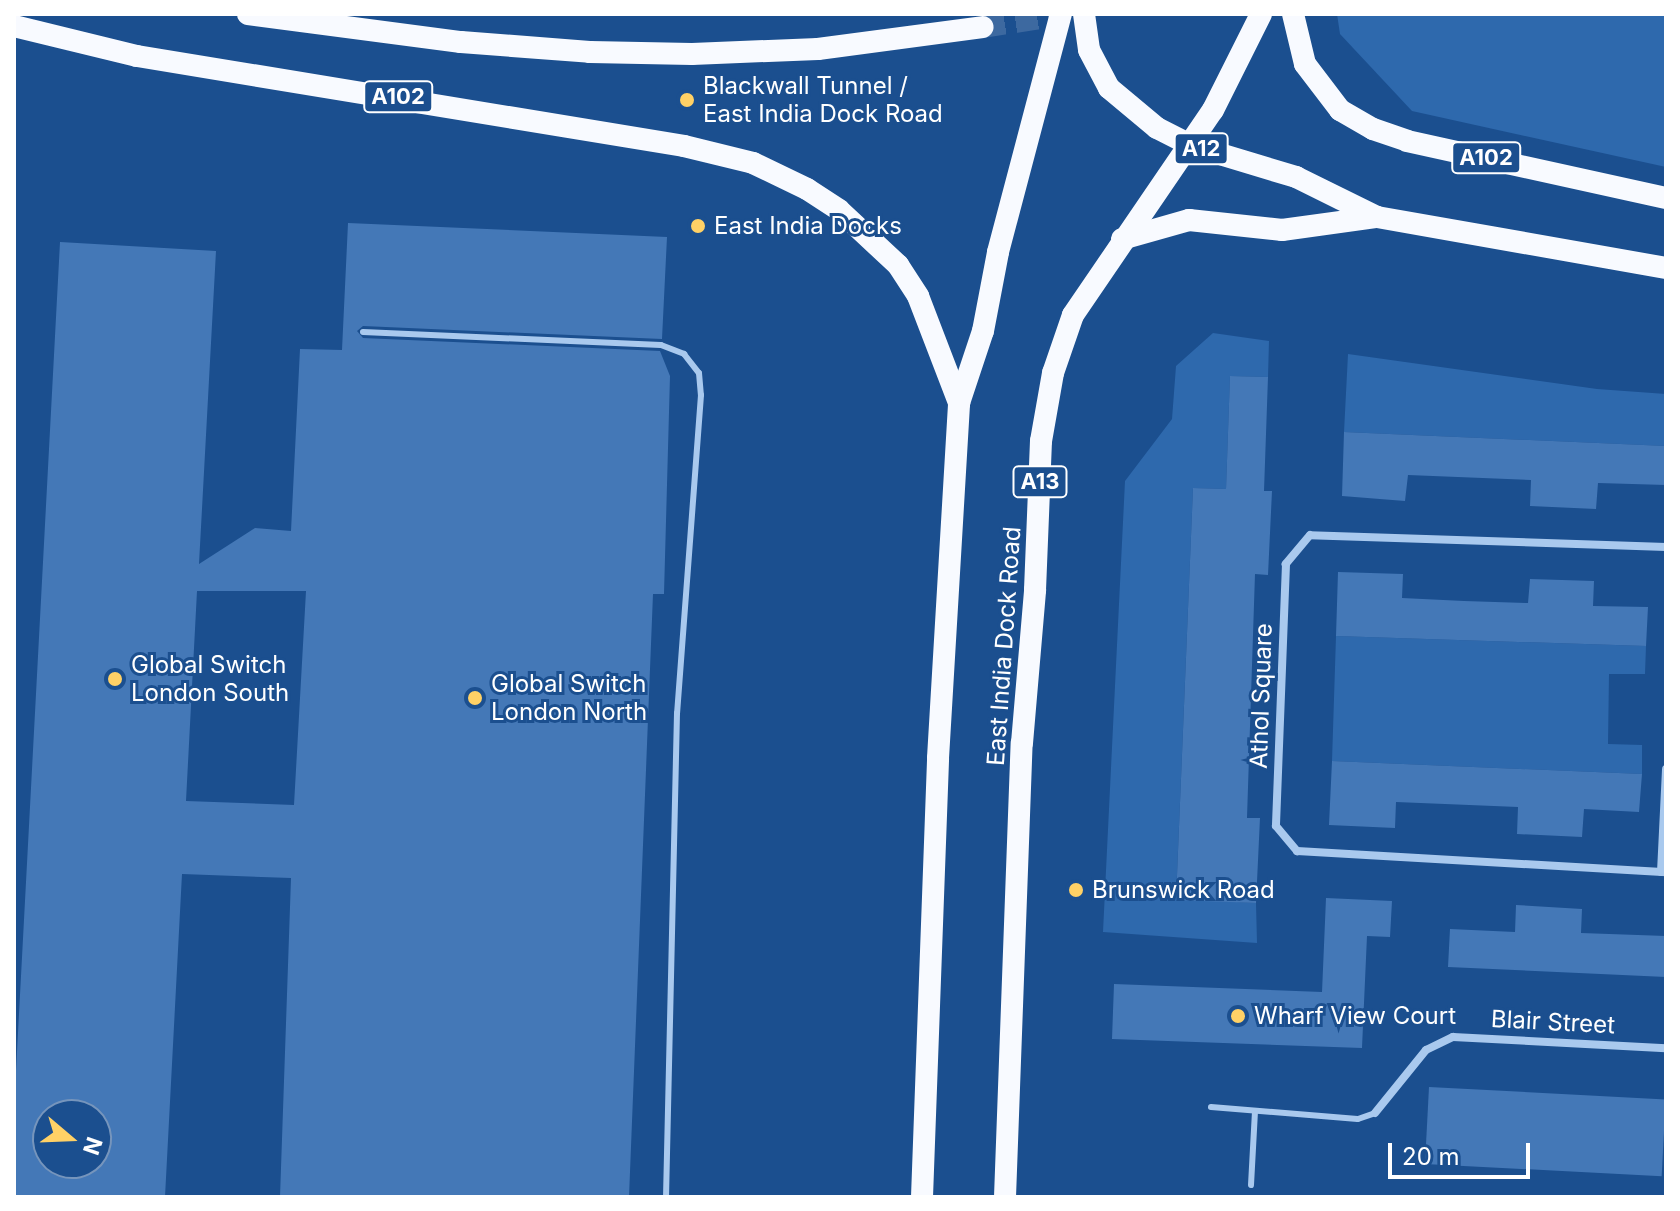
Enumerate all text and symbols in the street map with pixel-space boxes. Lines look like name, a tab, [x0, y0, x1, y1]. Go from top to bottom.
place label: Blackwall Tunnel / East India Dock Road	[703, 72, 943, 128]
road number: A102	[362, 79, 434, 115]
marker: Blackwall Tunnel / East India Dock Road	[678, 91, 696, 109]
road number: A12	[1173, 131, 1229, 167]
road number: A102	[1450, 140, 1522, 176]
place label: East India Docks	[714, 212, 902, 240]
marker: East India Docks	[689, 217, 707, 235]
road number: A13	[1012, 464, 1068, 500]
street label: East India Dock Road	[981, 525, 1027, 767]
street label: Athol Square	[1244, 623, 1278, 769]
place label: Global Switch London South	[131, 651, 289, 707]
marker: Global Switch London South	[106, 670, 124, 688]
place label: Global Switch London North	[491, 670, 647, 726]
marker: Global Switch London North	[466, 689, 484, 707]
place label: Brunswick Road	[1092, 876, 1275, 904]
marker: Brunswick Road	[1067, 881, 1085, 899]
place label: Wharf View Court	[1254, 1002, 1456, 1030]
street label: Blair Street	[1490, 1004, 1616, 1040]
marker: Wharf View Court	[1229, 1007, 1247, 1025]
north arrow	[32, 1099, 112, 1179]
scale bar	[1392, 1127, 1534, 1177]
text: N	[78, 1134, 108, 1158]
text: 20 m	[1402, 1142, 1460, 1171]

